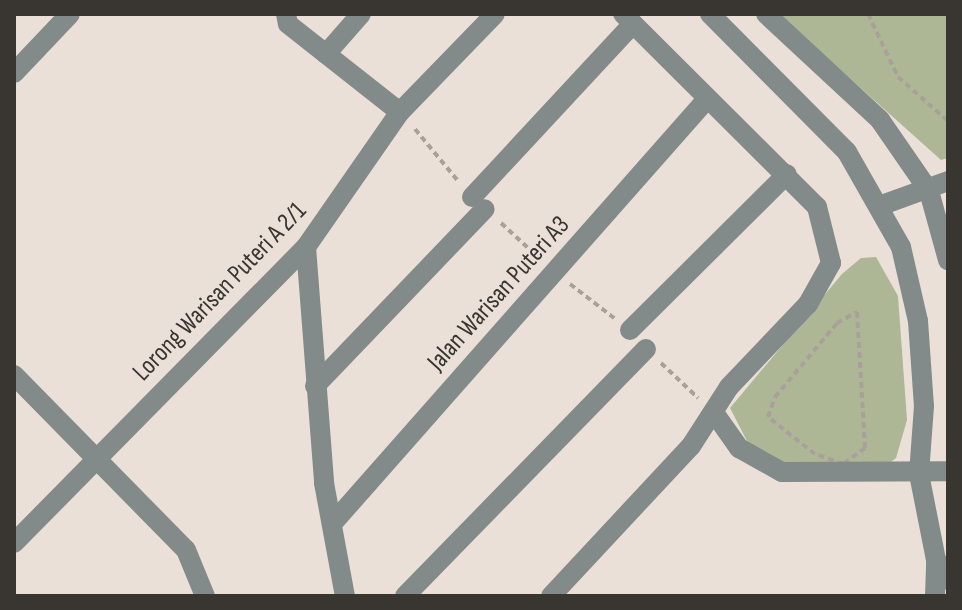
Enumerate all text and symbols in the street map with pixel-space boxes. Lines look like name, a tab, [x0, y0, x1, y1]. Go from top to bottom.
street label: Lorong Warisan Puteri A 2/1	[127, 196, 313, 388]
street label: Jalan Warisan Puteri A3	[421, 210, 577, 378]

